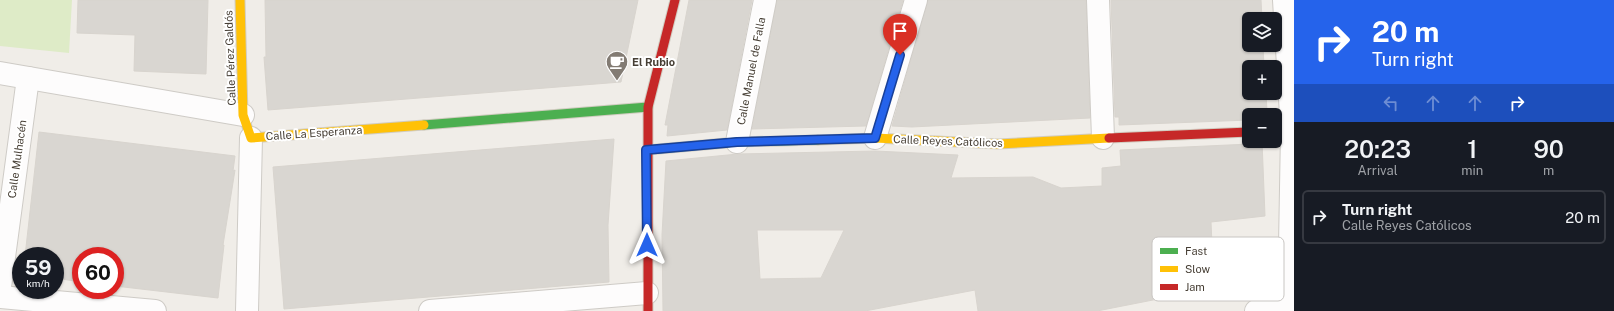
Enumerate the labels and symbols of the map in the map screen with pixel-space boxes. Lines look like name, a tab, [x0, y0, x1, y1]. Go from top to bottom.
street label: Calle Pérez Galdós	[222, 10, 238, 106]
pin	[883, 14, 917, 55]
street label: Calle Manuel de Falla	[735, 16, 767, 126]
cafe icon: El Rubio	[604, 49, 630, 82]
place label: El Rubio	[632, 56, 675, 68]
street label: Calle Mulhacén	[6, 119, 28, 199]
street label: Calle La Esperanza	[265, 124, 363, 142]
street label: Calle Reyes Católicos	[893, 133, 1003, 149]
position arrow	[626, 224, 668, 266]
legend	[1152, 237, 1284, 301]
text: Fast	[1185, 245, 1207, 257]
speed limit sign: 60	[72, 247, 124, 299]
text: Slow	[1185, 263, 1211, 275]
text: Jam	[1185, 281, 1205, 293]

